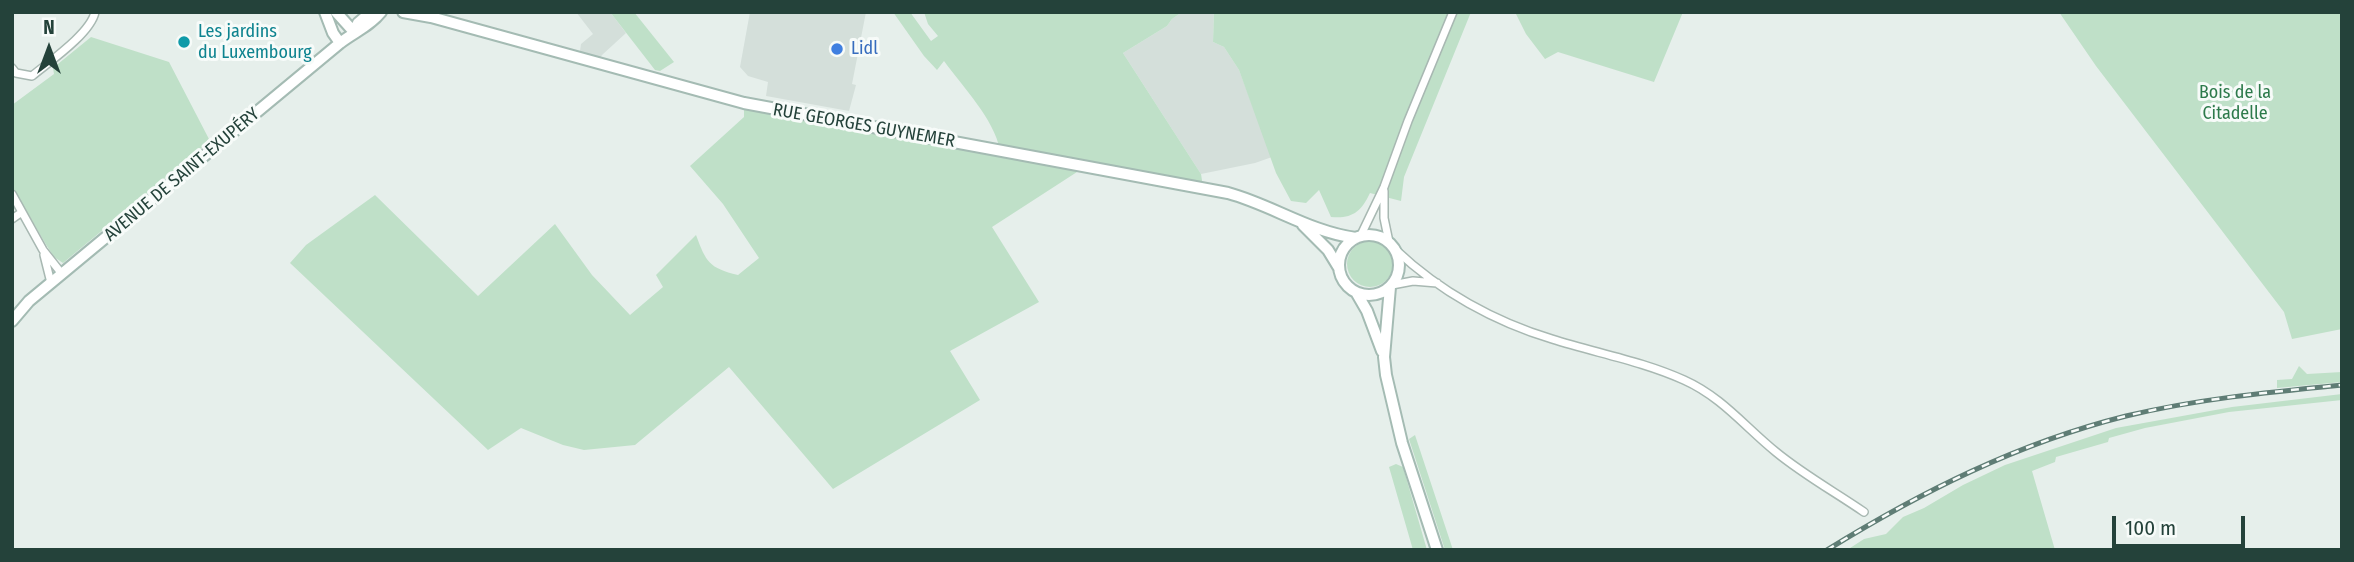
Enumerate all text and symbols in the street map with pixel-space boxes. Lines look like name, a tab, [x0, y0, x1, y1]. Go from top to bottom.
north arrow	[14, 14, 84, 84]
text: N	[43, 16, 55, 39]
place label: Les jardins du Luxembourg	[198, 21, 312, 64]
marker: Les jardins du Luxembourg	[176, 34, 192, 50]
place label: Lidl	[851, 38, 878, 60]
marker: Lidl	[829, 41, 845, 57]
park label: Bois de la Citadelle	[2199, 82, 2271, 124]
street label: RUE GEORGES GUYNEMER	[771, 99, 957, 153]
street label: AVENUE DE SAINT-EXUPÉRY	[100, 104, 264, 246]
scale bar	[2116, 503, 2249, 546]
text: 100 m	[2125, 515, 2176, 541]

